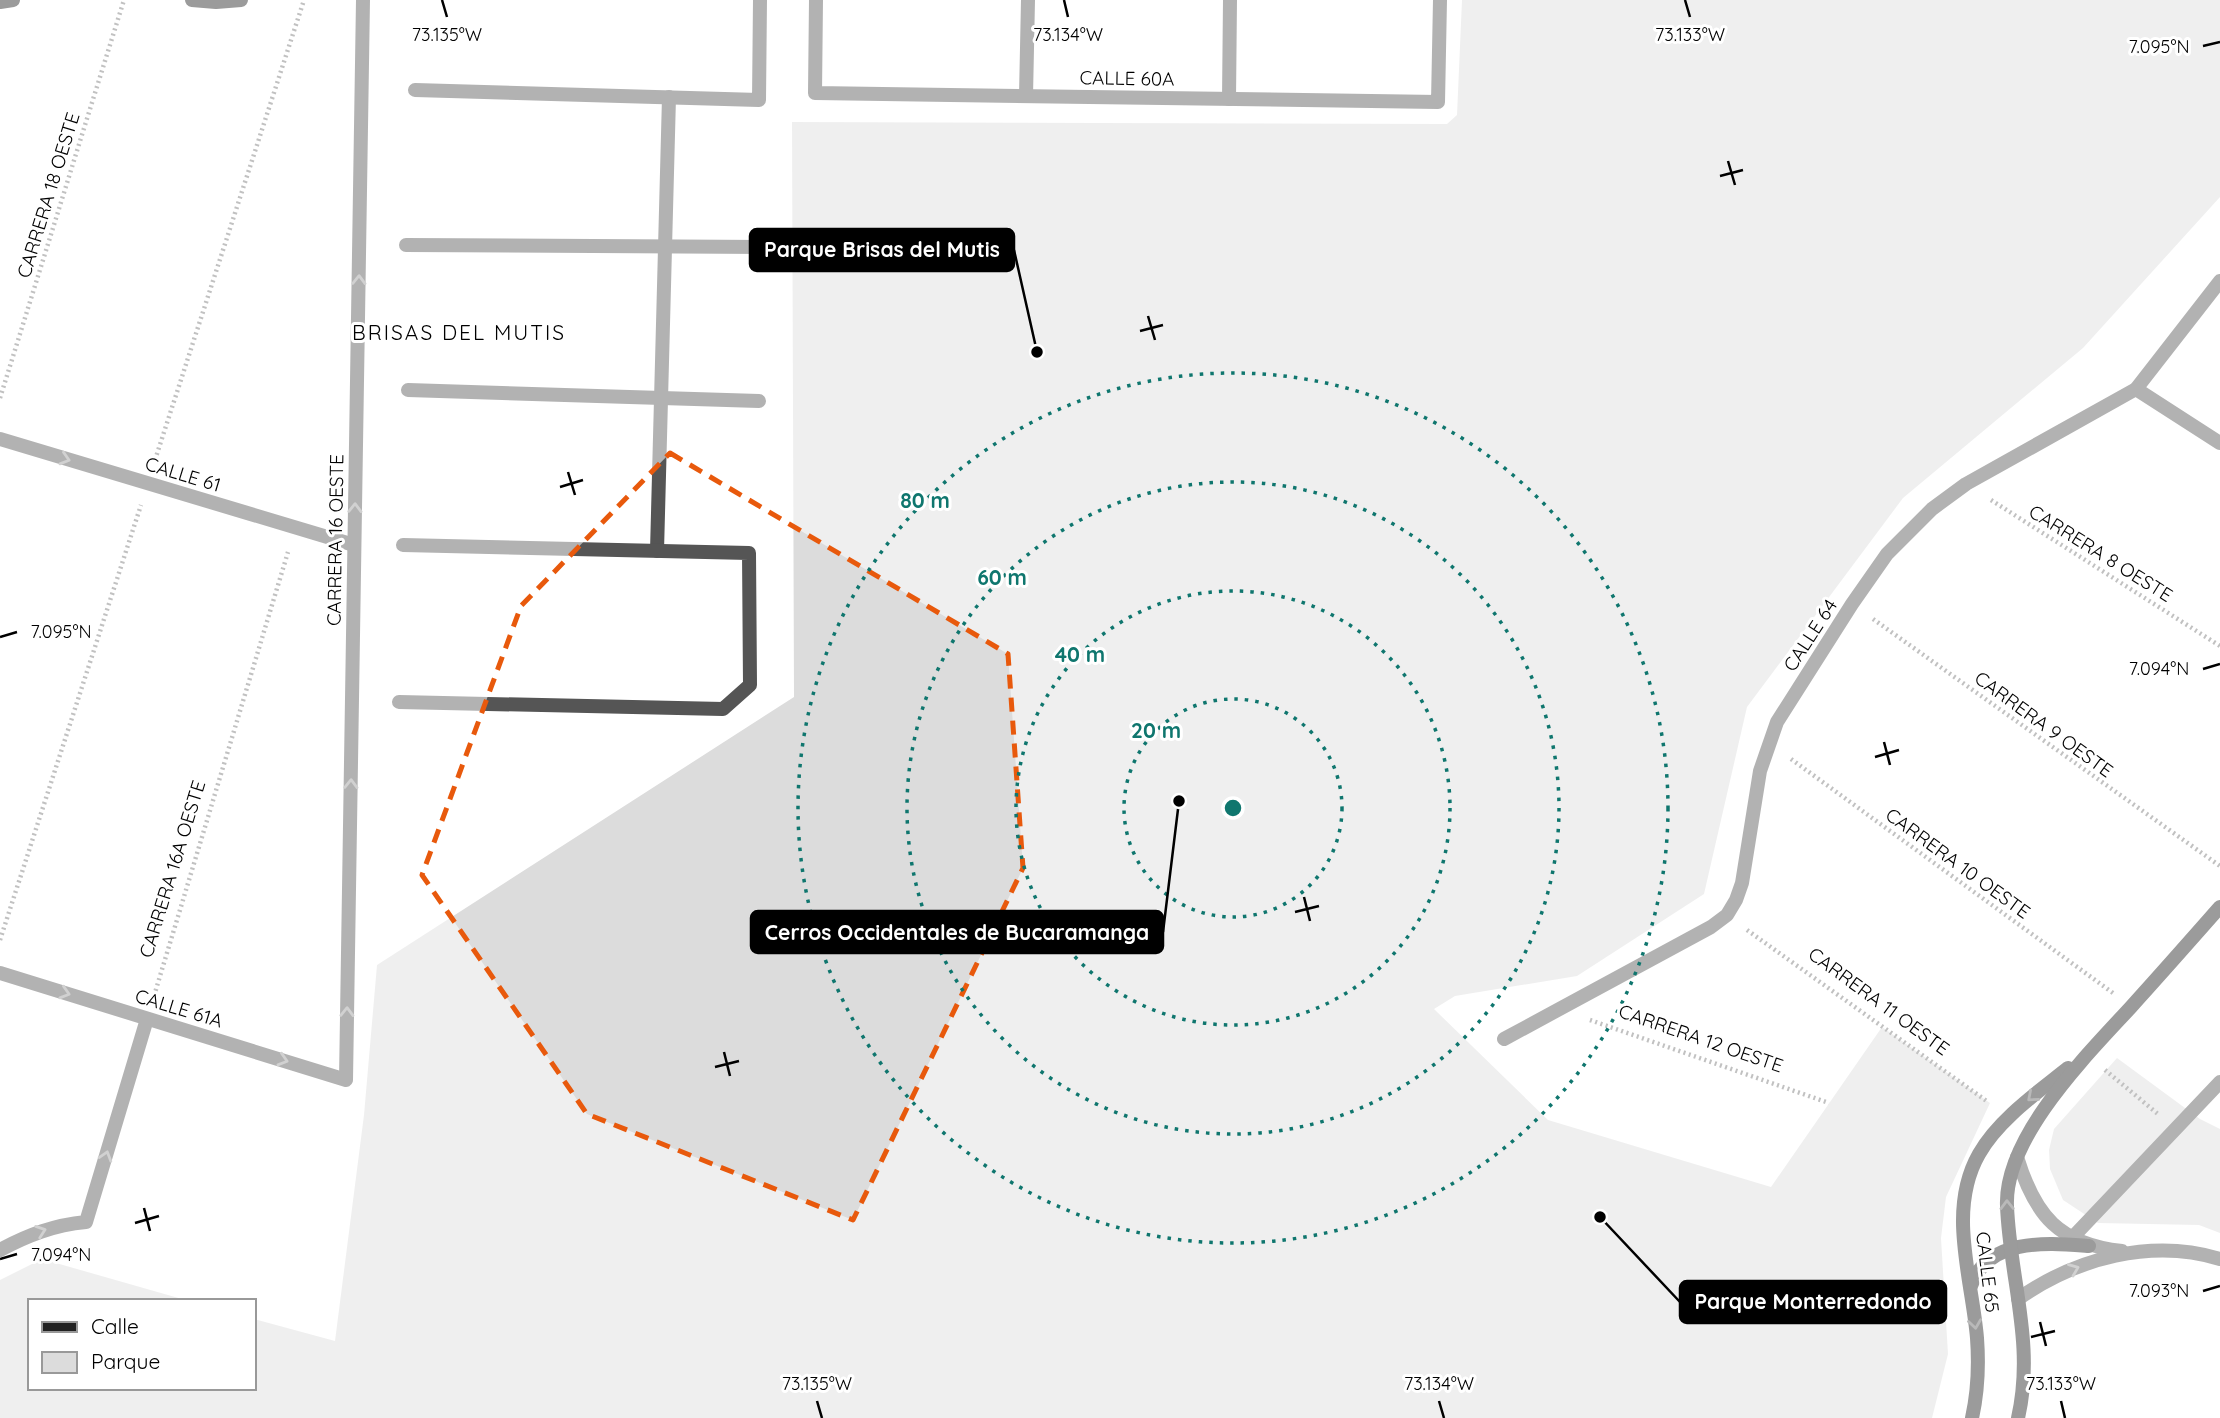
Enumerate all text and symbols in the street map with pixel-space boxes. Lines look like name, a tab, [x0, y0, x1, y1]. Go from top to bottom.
text: 73.135°W	[412, 23, 482, 46]
text: 73.134°W	[1033, 23, 1103, 46]
text: 73.133°W	[1655, 23, 1725, 46]
text: 7.095°N	[2128, 35, 2190, 58]
street label: CALLE 60A	[1079, 65, 1175, 91]
street label: CARRERA 18 OESTE	[11, 109, 85, 281]
callout: Parque Brisas del Mutis	[750, 229, 1014, 271]
text: Parque Brisas del Mutis	[764, 236, 1000, 262]
one-way arrow	[351, 274, 366, 285]
district label: BRISAS DEL MUTIS	[352, 319, 566, 345]
one-way arrow	[59, 451, 71, 466]
street label: CALLE 61	[142, 451, 224, 497]
street label: CARRERA 16 OESTE	[322, 454, 348, 626]
text: 80 m	[900, 487, 950, 513]
street label: CARRERA 8 OESTE	[2025, 499, 2177, 607]
one-way arrow	[347, 502, 363, 512]
text: 60 m	[977, 564, 1027, 590]
street label: CALLE 64	[1778, 594, 1842, 676]
text: 7.095°N	[30, 620, 92, 643]
text: 40 m	[1055, 641, 1105, 667]
text: 7.094°N	[2129, 657, 2189, 680]
street label: CARRERA 9 OESTE	[1970, 666, 2118, 782]
text: 20 m	[1131, 717, 1181, 743]
street label: CARRERA 16A OESTE	[134, 777, 210, 961]
one-way arrow	[343, 778, 358, 789]
centre of rings	[1221, 796, 1245, 820]
street label: CARRERA 10 OESTE	[1881, 802, 2035, 924]
callout: Cerros Occidentales de Bucaramanga	[751, 911, 1163, 953]
text: Cerros Occidentales de Bucaramanga	[765, 919, 1149, 945]
street label: CARRERA 11 OESTE	[1804, 942, 1954, 1060]
street label: CALLE 61A	[132, 983, 226, 1033]
one-way arrow	[59, 985, 71, 1000]
street label: CARRERA 12 OESTE	[1616, 999, 1786, 1077]
one-way arrow	[339, 1006, 355, 1016]
one-way arrow	[276, 1052, 288, 1067]
one-way arrow	[2027, 1089, 2040, 1101]
one-way arrow	[97, 1151, 112, 1163]
one-way arrow	[2000, 1199, 2015, 1210]
one-way arrow	[35, 1225, 47, 1239]
street label: CALLE 65	[1971, 1230, 2005, 1314]
text: 7.094°N	[31, 1243, 91, 1266]
one-way arrow	[2067, 1264, 2079, 1278]
text: 7.093°N	[2129, 1279, 2189, 1302]
callout: Parque Monterredondo	[1680, 1281, 1946, 1323]
text: Parque Monterredondo	[1694, 1288, 1932, 1314]
legend	[28, 1299, 256, 1390]
text: Calle	[91, 1313, 139, 1339]
one-way arrow	[1968, 1318, 1983, 1330]
text: Parque	[91, 1348, 160, 1374]
text: 73.135°W	[782, 1372, 852, 1395]
text: 73.134°W	[1404, 1372, 1474, 1395]
text: 73.133°W	[2026, 1372, 2096, 1395]

